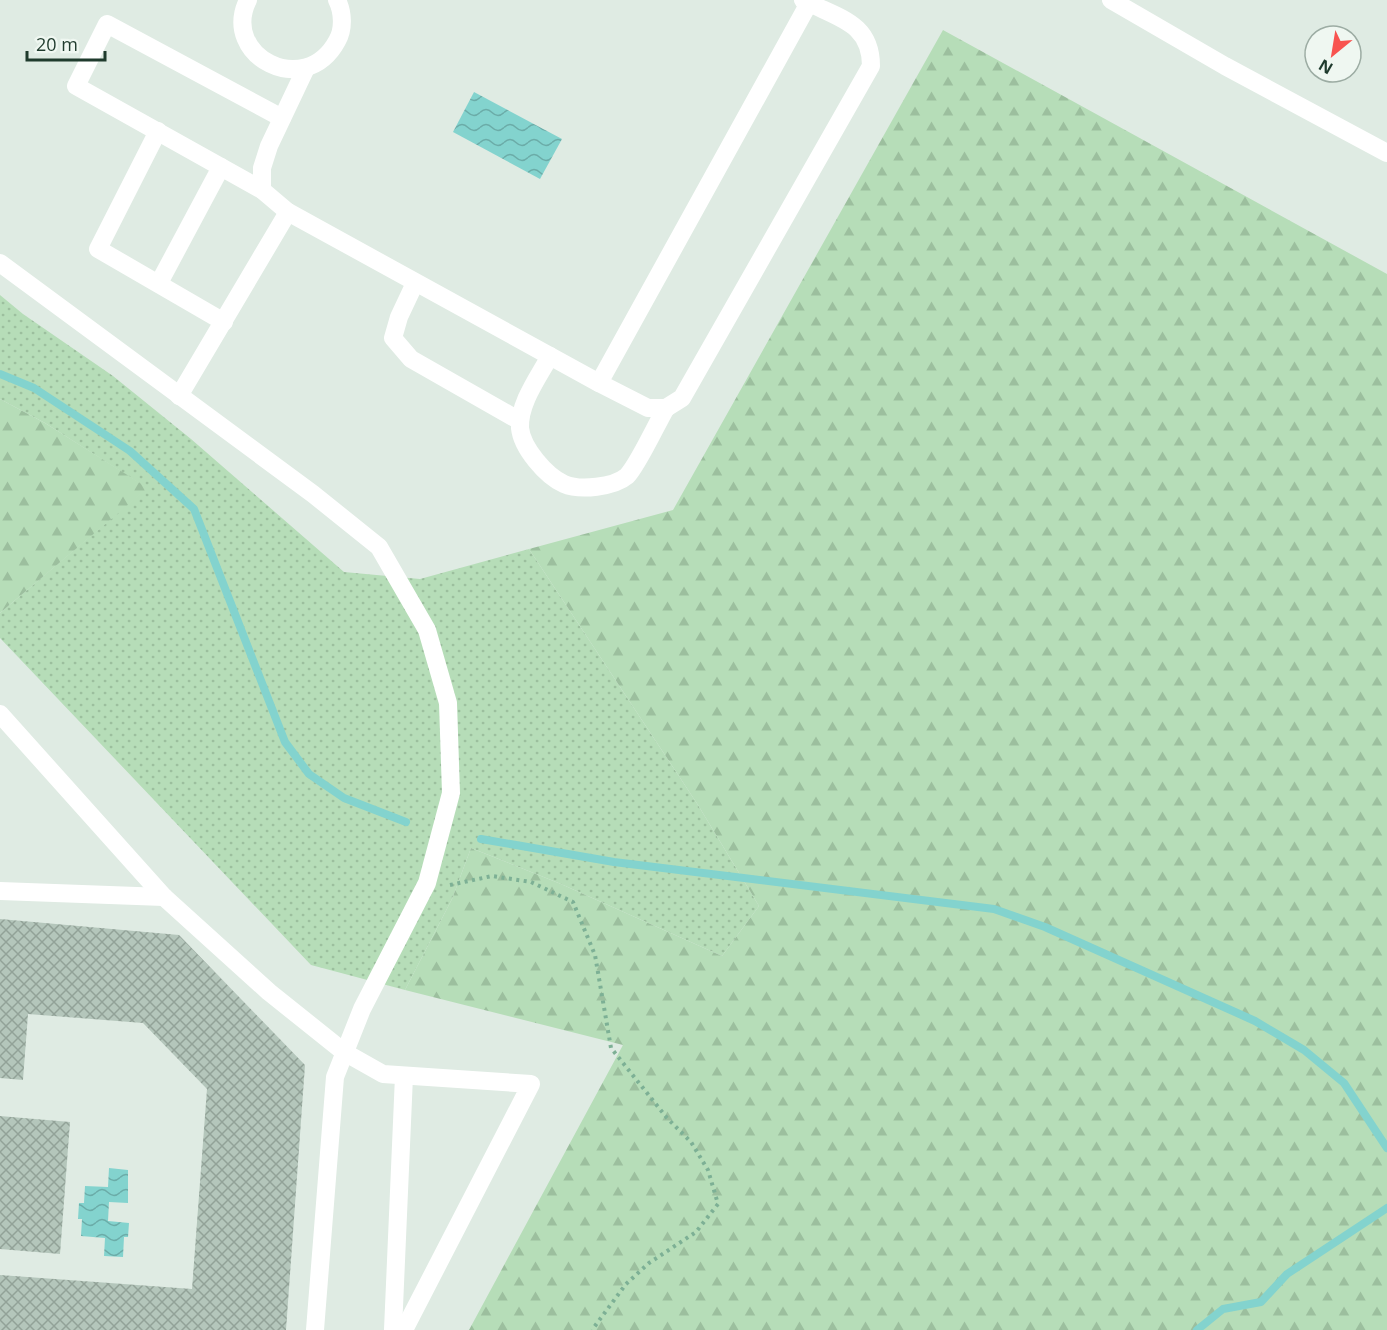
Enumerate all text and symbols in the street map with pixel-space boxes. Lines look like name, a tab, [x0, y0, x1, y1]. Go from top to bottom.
scale bar	[27, 24, 105, 62]
north arrow	[1303, 24, 1363, 84]
text: 20 m	[36, 32, 78, 56]
text: N	[1314, 54, 1337, 80]

